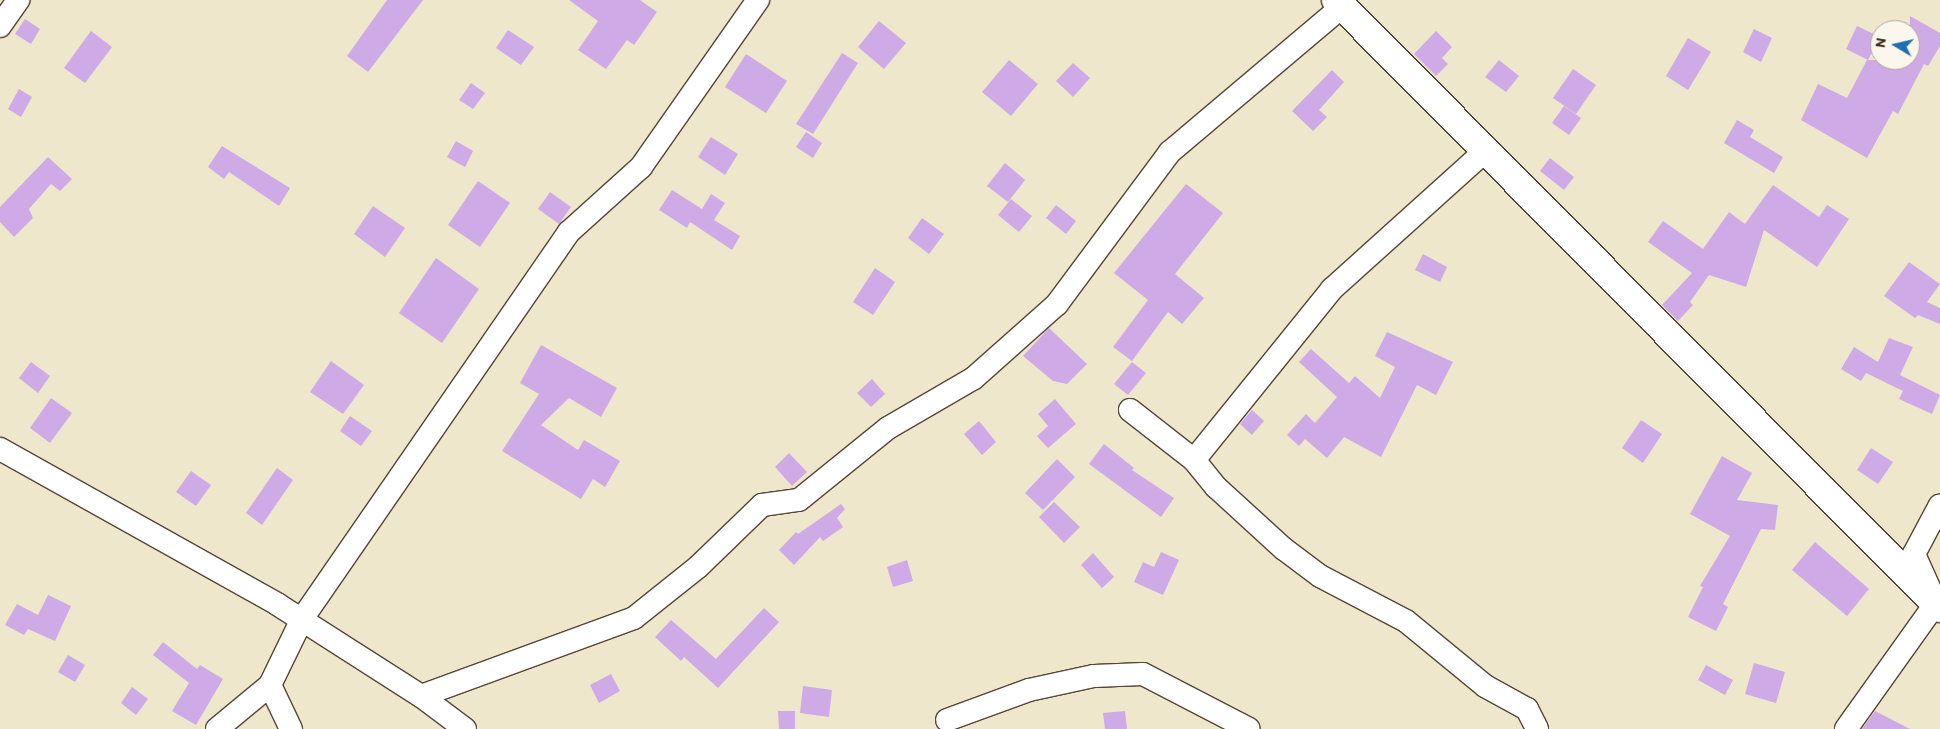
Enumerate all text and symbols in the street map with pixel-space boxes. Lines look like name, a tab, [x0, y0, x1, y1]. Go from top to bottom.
north arrow	[1870, 20, 1920, 70]
text: N	[1872, 37, 1890, 49]

